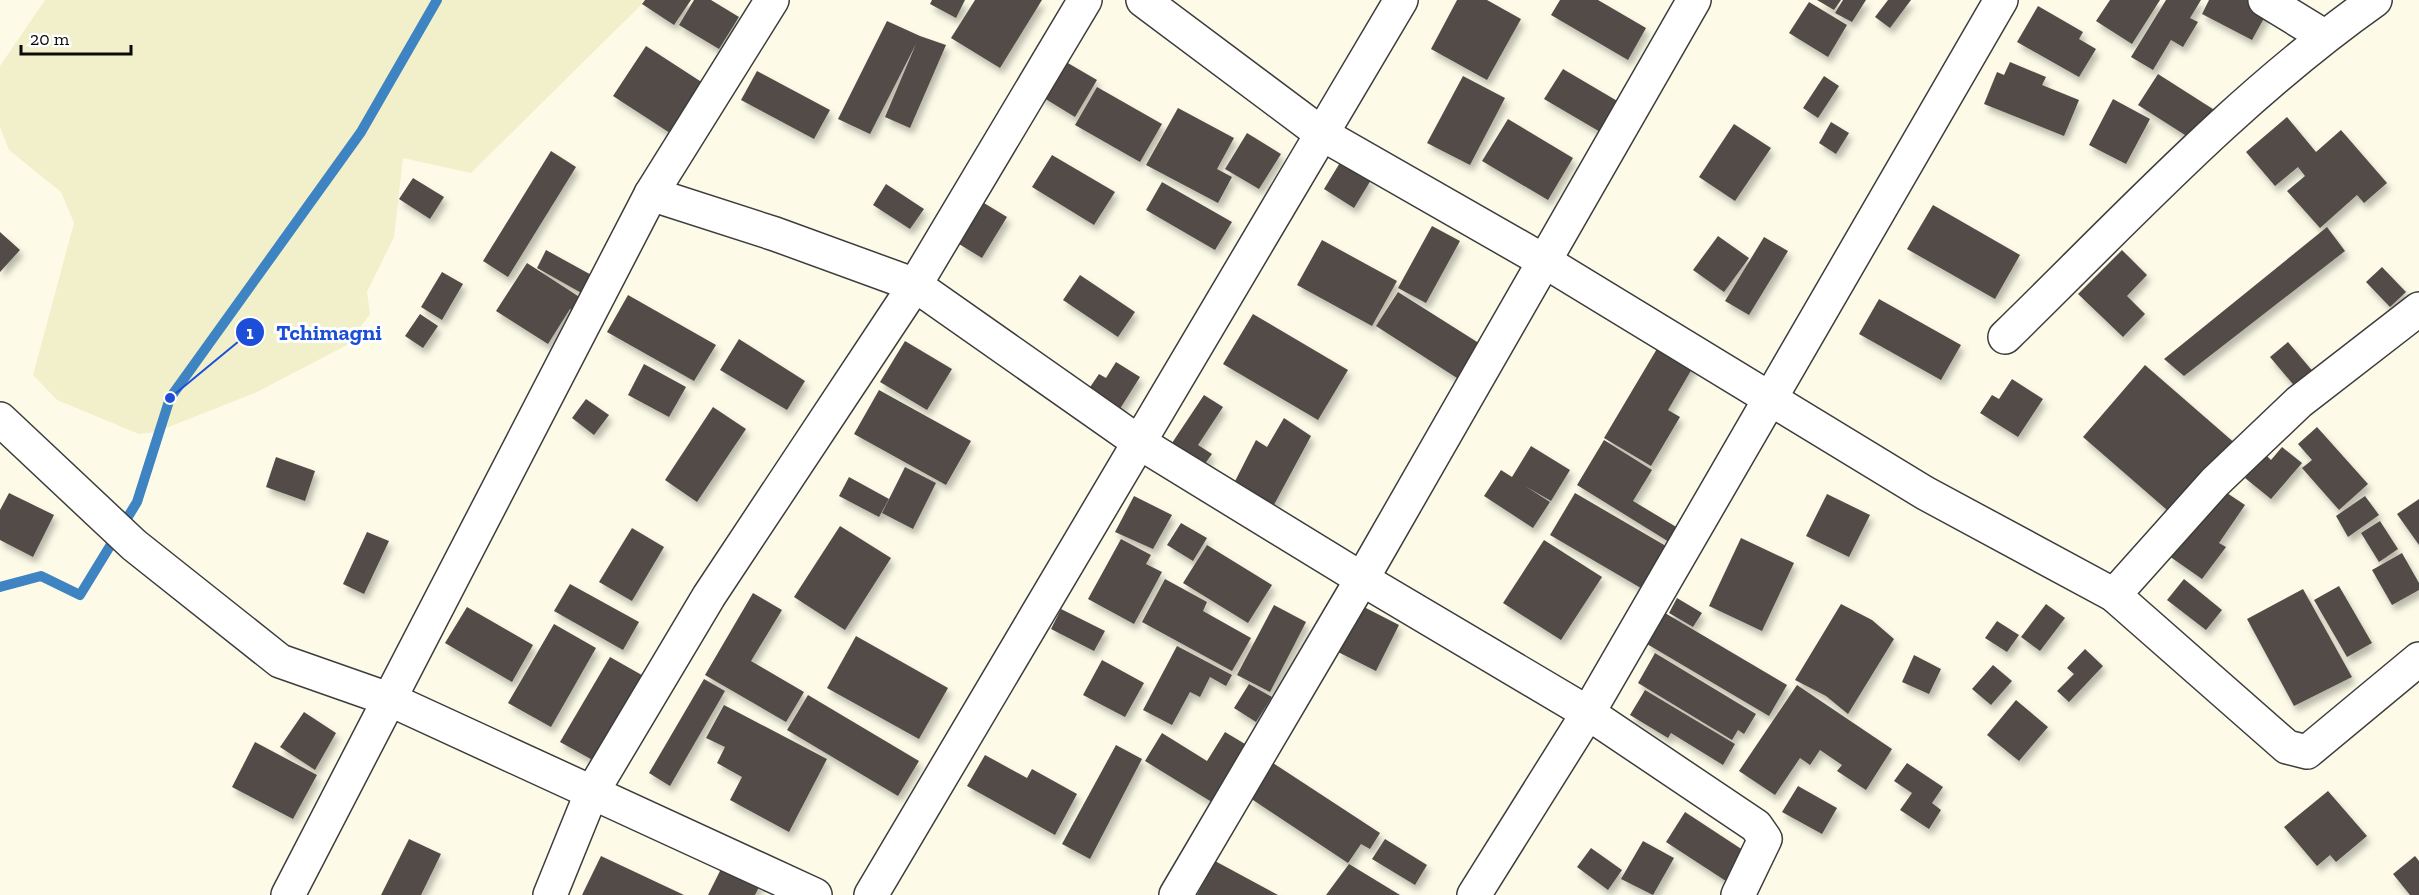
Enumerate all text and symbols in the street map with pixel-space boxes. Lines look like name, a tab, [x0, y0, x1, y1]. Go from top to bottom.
scale bar	[21, 18, 130, 56]
text: 20 m	[30, 28, 70, 50]
callout: Tchimagni	[235, 312, 394, 352]
text: Tchimagni	[276, 319, 382, 346]
text: 1	[246, 322, 254, 344]

